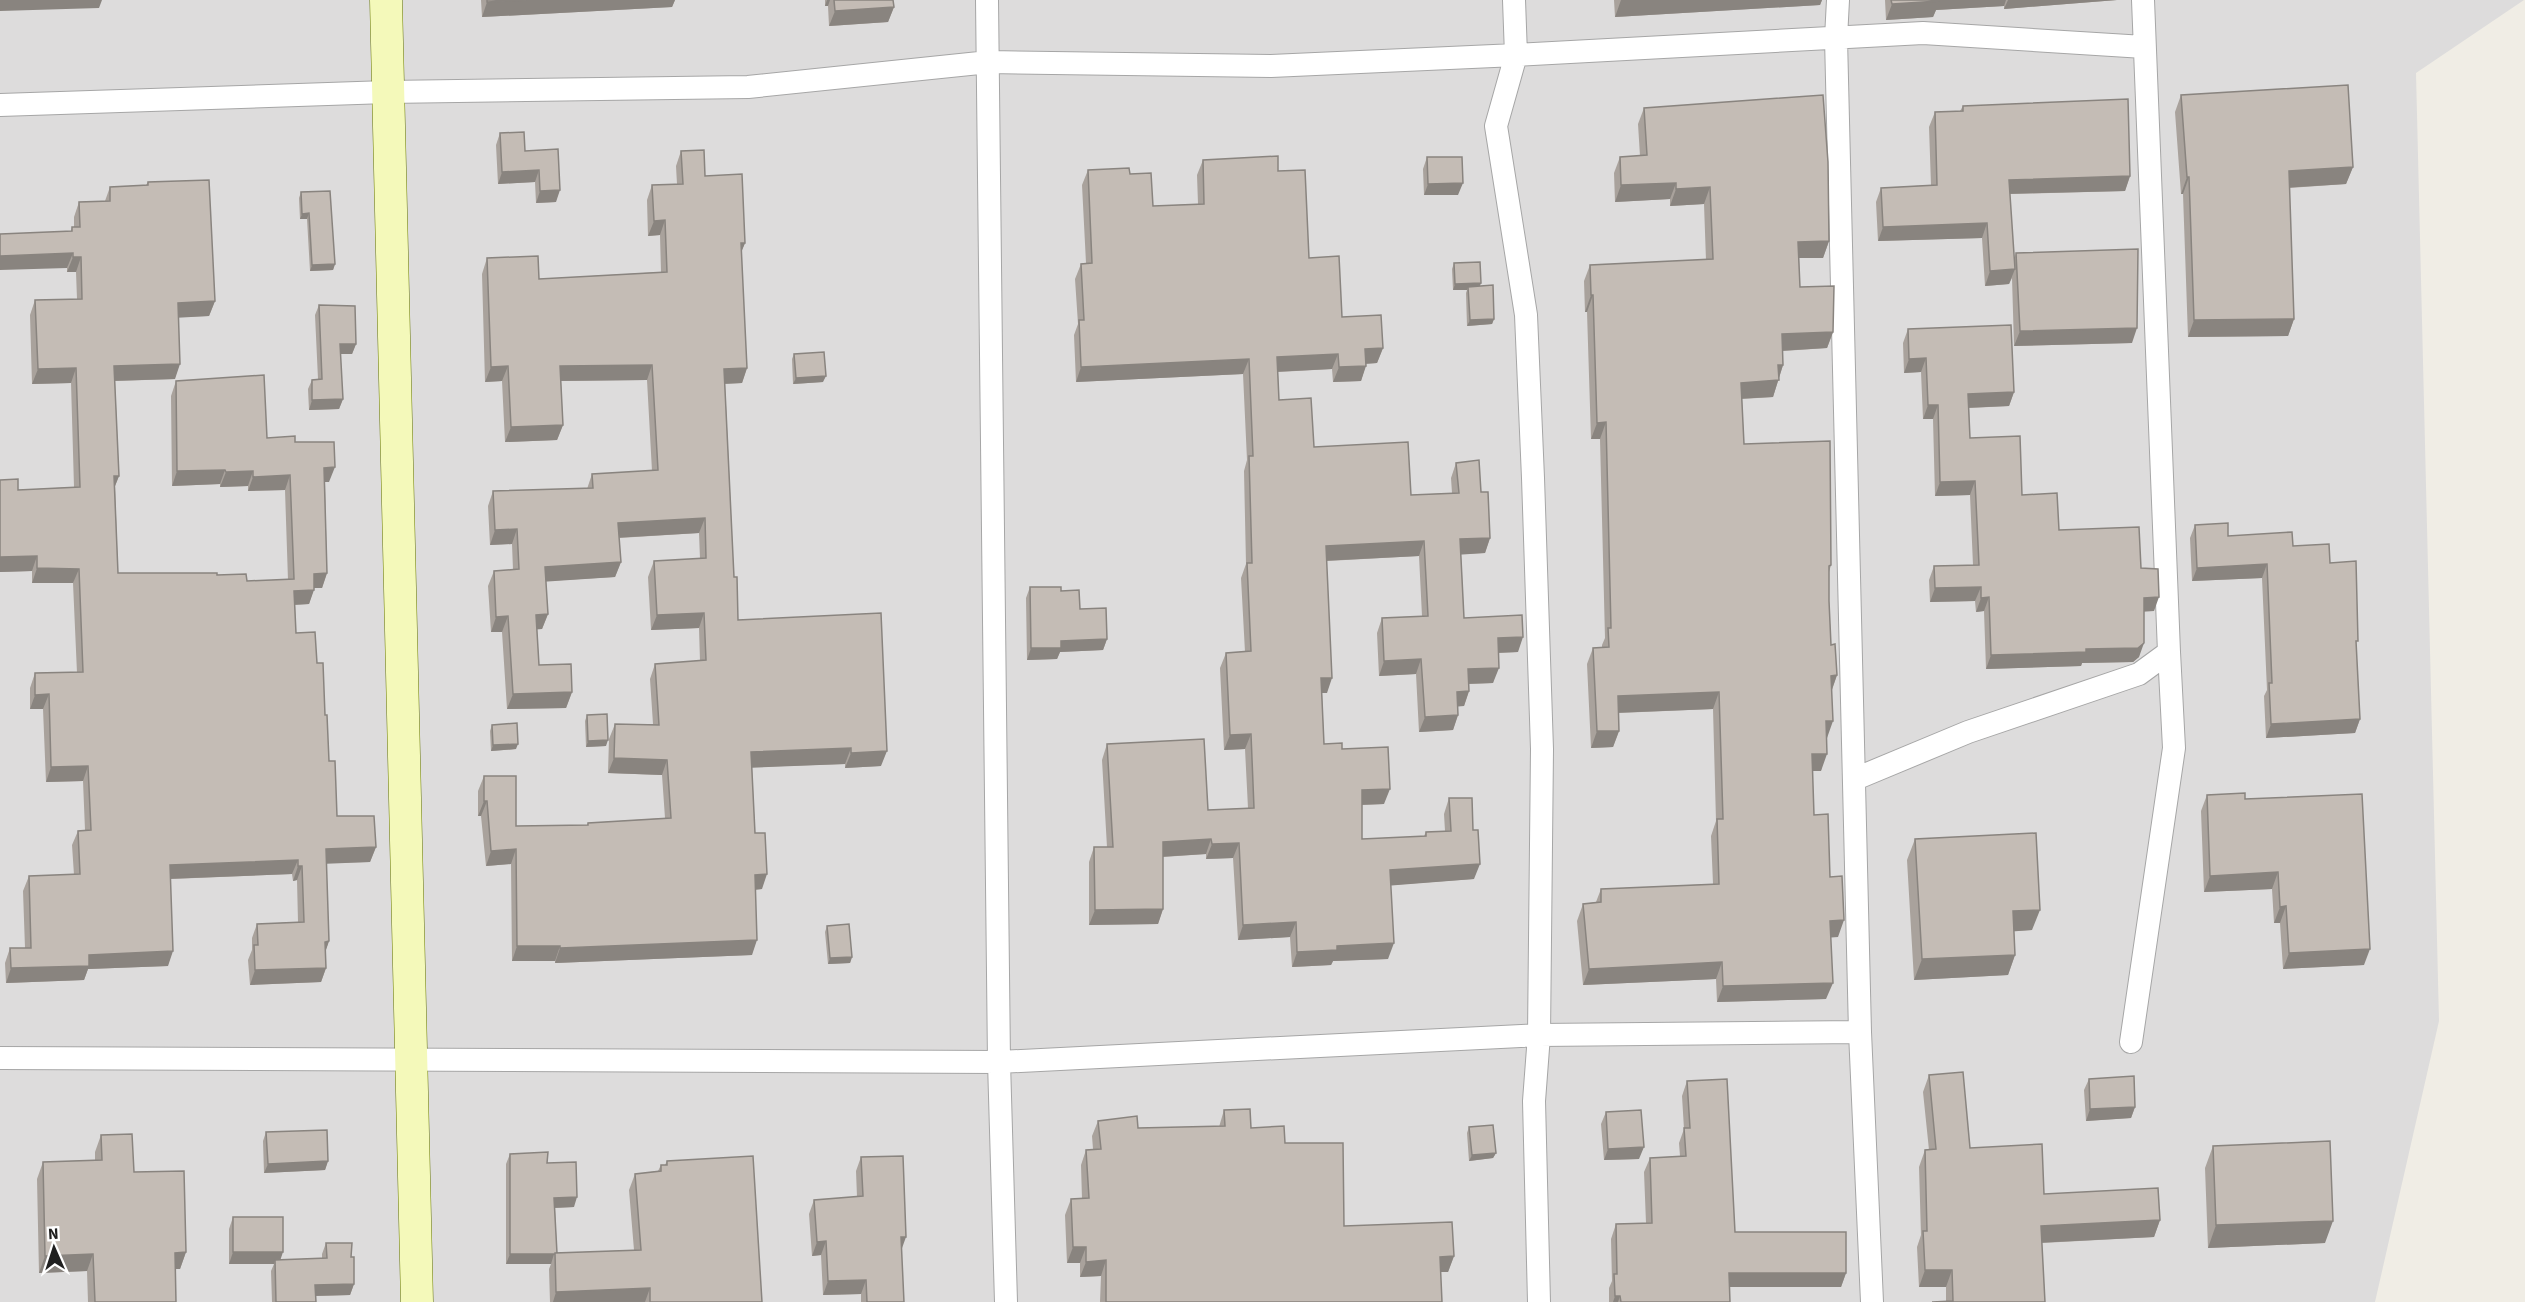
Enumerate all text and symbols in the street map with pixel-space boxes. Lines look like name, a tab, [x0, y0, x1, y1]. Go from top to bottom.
north arrow	[24, 1218, 84, 1278]
text: N	[47, 1223, 59, 1245]

